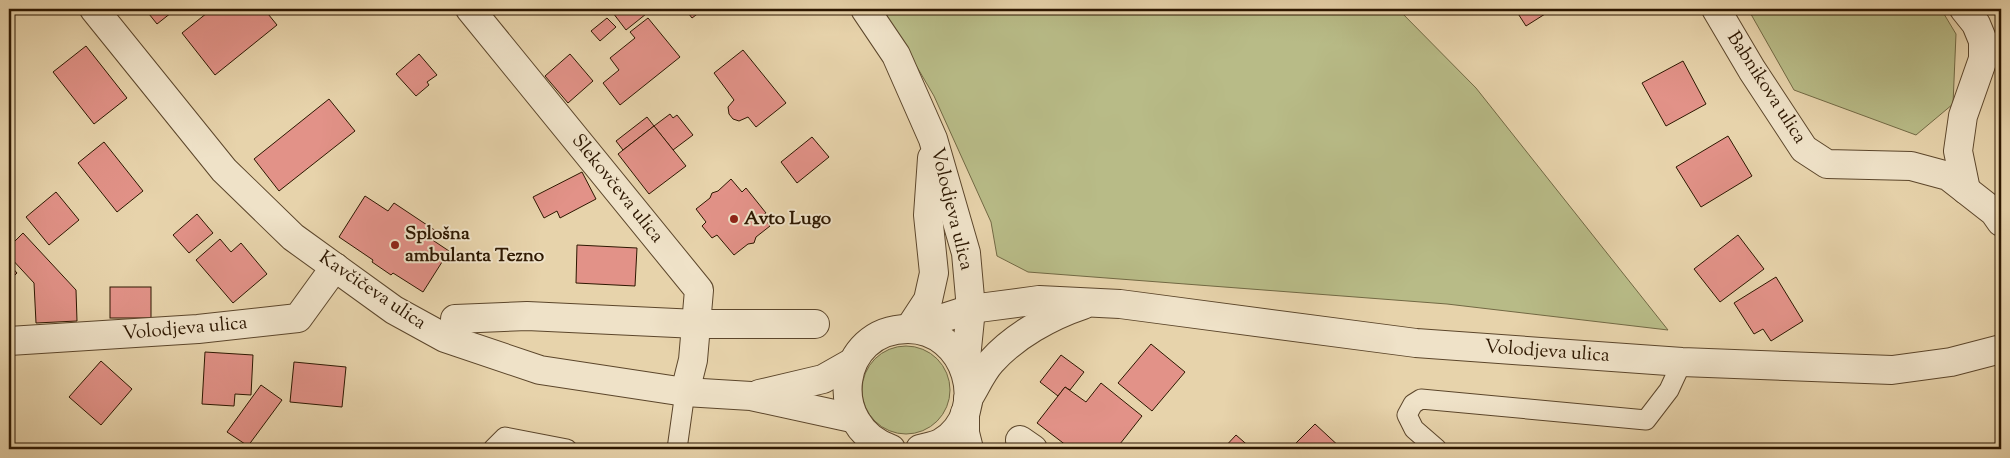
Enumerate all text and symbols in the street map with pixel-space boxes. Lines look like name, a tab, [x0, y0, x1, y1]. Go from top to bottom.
street label: Babnikova ulica	[1720, 27, 1813, 150]
street label: Slekovčeva ulica	[565, 129, 670, 249]
street label: Volodjeva ulica	[923, 145, 979, 273]
place label: Avto Lugo	[744, 206, 832, 233]
marker: Avto Lugo	[728, 213, 740, 225]
place label: Splošna ambulanta Tezno	[405, 221, 545, 270]
marker: Splošna ambulanta Tezno	[389, 239, 401, 251]
street label: Kavčičeva ulica	[313, 245, 431, 337]
street label: Volodjeva ulica	[121, 310, 249, 348]
street label: Volodjeva ulica	[1484, 334, 1611, 370]

